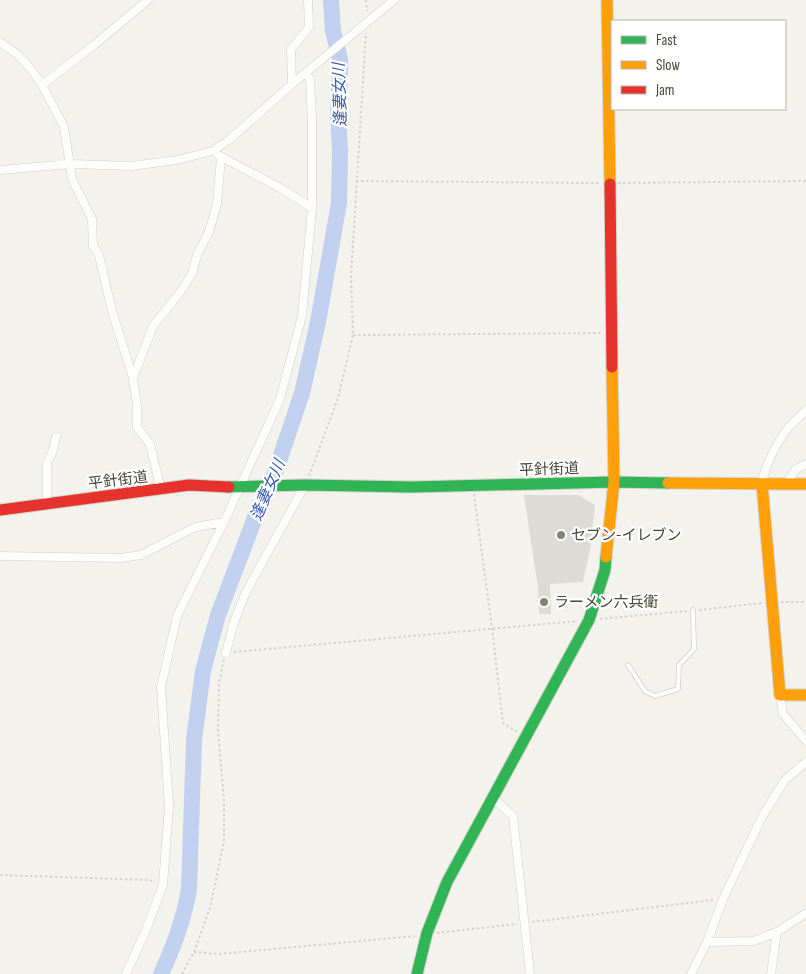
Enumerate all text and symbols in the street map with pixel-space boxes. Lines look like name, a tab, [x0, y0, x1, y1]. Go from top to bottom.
legend	[611, 20, 786, 110]
text: Fast	[656, 31, 678, 50]
text: Slow	[656, 56, 680, 75]
water label: 逢妻女川	[330, 61, 351, 127]
text: Jam	[655, 81, 674, 100]
water label: 逢妻女川	[247, 456, 290, 524]
street label: 平針街道	[519, 459, 579, 480]
street label: 平針街道	[87, 467, 149, 494]
place label: セブン-イレブン	[571, 526, 682, 545]
marker: セブン-イレブン	[555, 529, 567, 541]
place label: ラーメン六兵衛	[554, 593, 658, 612]
marker: ラーメン六兵衛	[538, 596, 550, 608]

